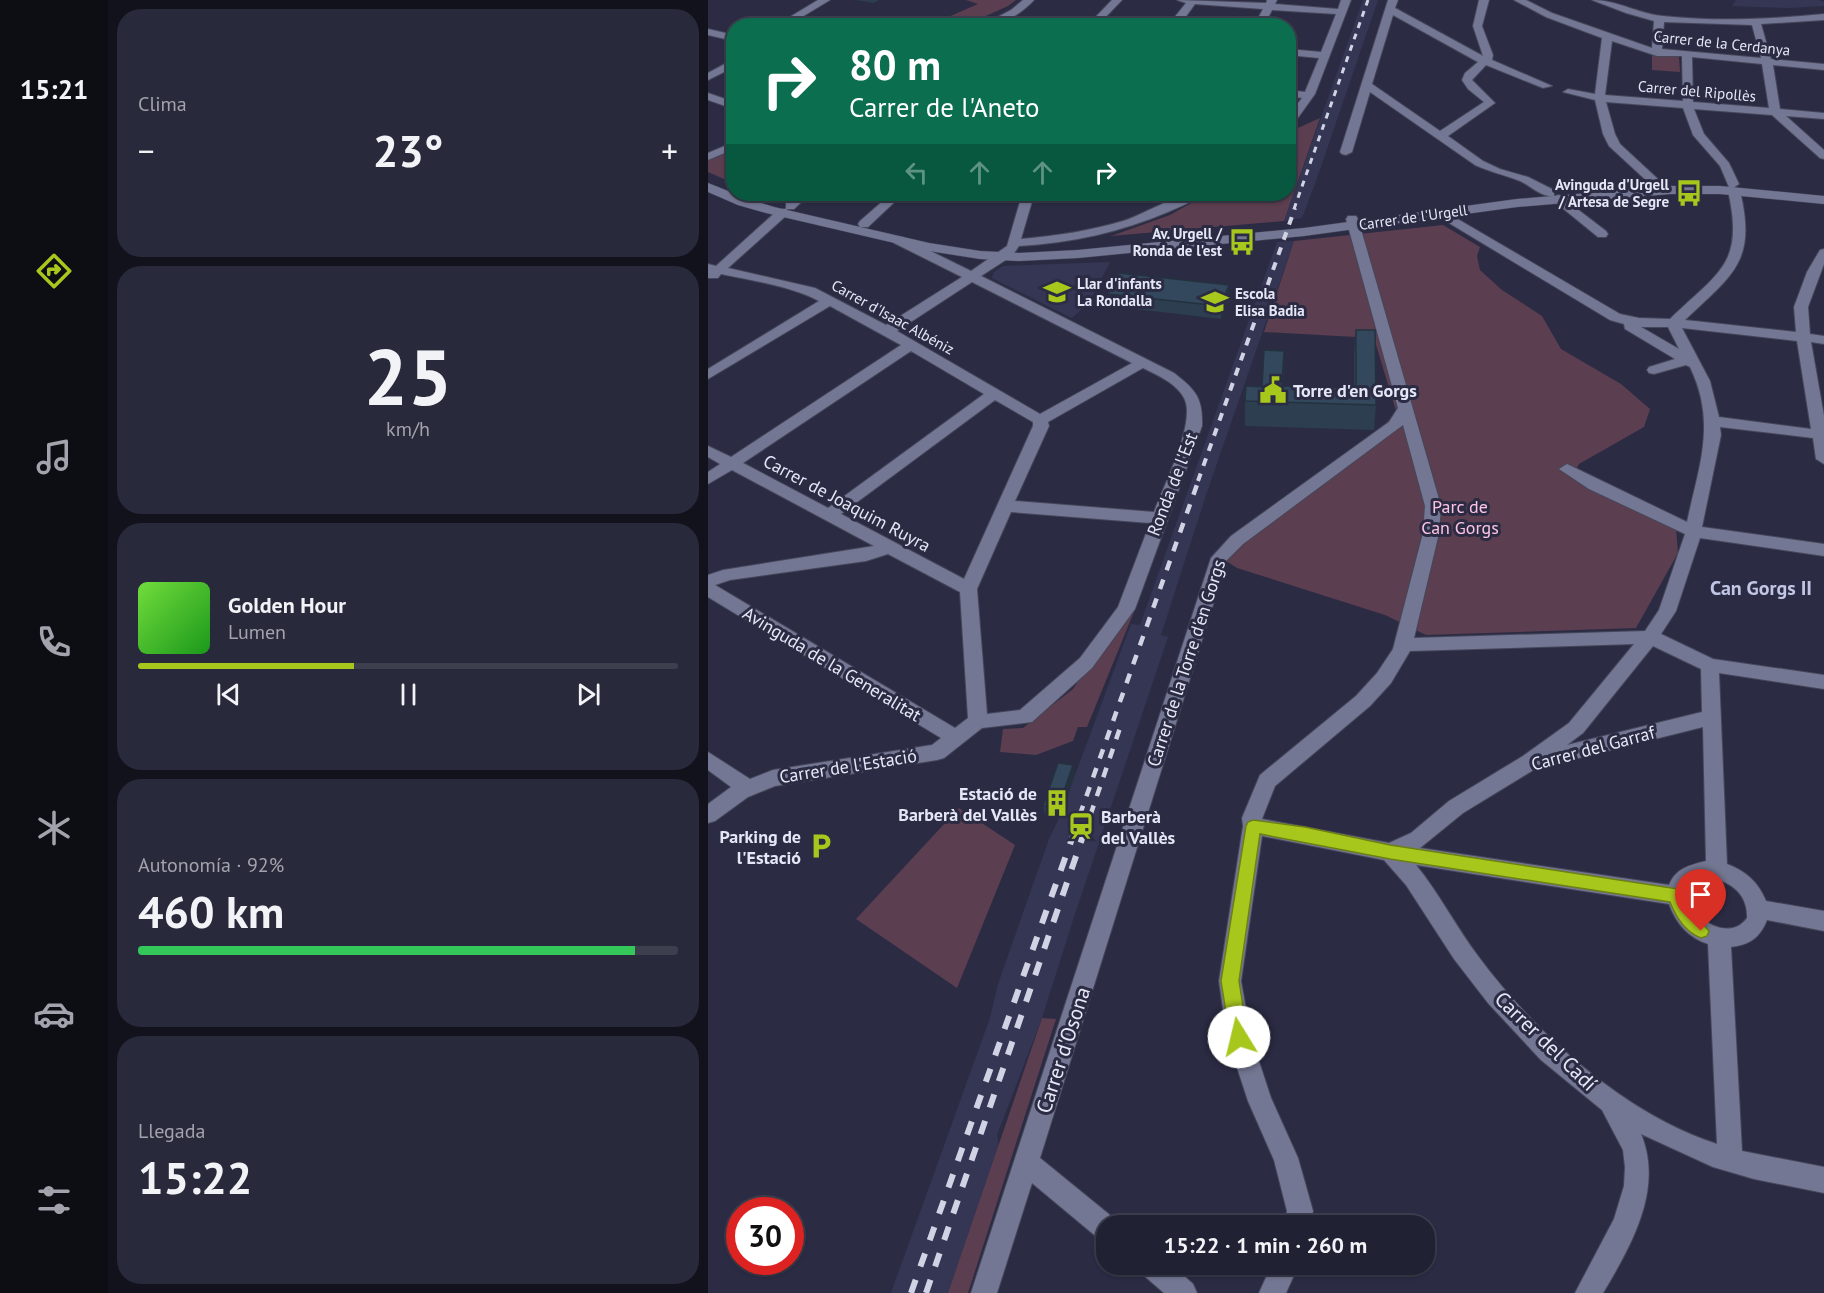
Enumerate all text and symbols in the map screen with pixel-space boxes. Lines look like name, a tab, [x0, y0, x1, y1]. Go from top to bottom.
street label: Carrer de la Cerdanya	[1653, 26, 1791, 60]
text: 80 m	[849, 37, 941, 92]
icon: right	[750, 42, 828, 120]
text: 15:21	[20, 72, 88, 106]
street label: Carrer del Ripollès	[1637, 76, 1757, 106]
text: Carrer de l'Aneto	[849, 90, 1039, 124]
text: Clima	[138, 91, 187, 117]
text: 23°	[373, 121, 443, 179]
text: −	[138, 129, 155, 172]
text: +	[661, 129, 678, 172]
icon: left	[900, 156, 933, 189]
icon: ahead	[963, 156, 996, 189]
icon: ahead	[1026, 156, 1059, 189]
icon: right	[1089, 156, 1122, 189]
place label: Avinguda d'Urgell / Artesa de Segre	[1555, 175, 1670, 211]
bus stop icon: Avinguda d'Urgell / Artesa de Segre	[1674, 178, 1704, 208]
street label: Carrer de l'Urgell	[1358, 200, 1469, 234]
place label: Av. Urgell / Ronda de l'est	[1133, 224, 1223, 260]
bus stop icon: Av. Urgell / Ronda de l'est	[1227, 227, 1257, 257]
icon: directions	[33, 250, 75, 292]
place label: Llar d'infants La Rondalla	[1077, 274, 1162, 310]
street label: Carrer d'Isaac Albéniz	[828, 275, 958, 359]
school or university icon: Llar d'infants La Rondalla	[1042, 277, 1072, 307]
place label: Escola Elisa Badia	[1235, 284, 1305, 320]
school or university icon: Escola Elisa Badia	[1200, 287, 1230, 317]
text: 25	[364, 326, 452, 427]
public building icon: Torre d'en Gorgs	[1258, 375, 1288, 405]
place label: Torre d'en Gorgs	[1293, 379, 1417, 402]
text: km/h	[386, 416, 430, 442]
street label: Ronda de l'Est	[1142, 429, 1202, 539]
icon: music	[33, 436, 75, 478]
street label: Carrer de Joaquim Ruyra	[760, 449, 934, 557]
park label: Parc de Can Gorgs	[1421, 495, 1499, 539]
street label: Carrer de la Torre d'en Gorgs	[1142, 557, 1230, 769]
district label: Can Gorgs II	[1710, 575, 1812, 601]
text: Golden Hour	[228, 591, 346, 619]
street label: Avinguda de la Generalitat	[739, 602, 925, 726]
text: Lumen	[228, 619, 286, 645]
icon: phone	[33, 621, 75, 663]
icon: previous	[212, 678, 245, 711]
icon: pause	[392, 678, 425, 711]
icon: next	[572, 678, 605, 711]
street label: Carrer del Garraf	[1529, 720, 1658, 776]
street label: Carrer de l'Estació	[778, 744, 918, 788]
place label: Estació de Barberà del Vallès	[898, 782, 1037, 826]
building icon: Estació de Barberà del Vallès	[1042, 788, 1072, 818]
place label: Barberà del Vallès	[1101, 805, 1176, 849]
icon: climate	[33, 807, 75, 849]
station icon: Barberà del Vallès	[1066, 811, 1096, 841]
place label: Parking de l'Estació	[719, 825, 801, 869]
parking icon: Parking de l'Estació	[806, 831, 836, 861]
text: Autonomía · 92%	[138, 852, 284, 878]
pin	[1675, 869, 1726, 931]
icon: arrive	[1684, 878, 1717, 911]
text: 460 km	[138, 882, 284, 940]
street label: Carrer d'Osona	[1030, 983, 1096, 1117]
street label: Carrer del Cadí	[1489, 985, 1603, 1097]
icon: car	[33, 993, 75, 1035]
position arrow	[1207, 1005, 1271, 1069]
text: Llegada	[138, 1118, 205, 1144]
text: 15:22	[138, 1148, 252, 1206]
icon: filters	[33, 1179, 75, 1221]
speed limit sign: 30	[726, 1197, 804, 1275]
text: 15:22 · 1 min · 260 m	[1164, 1231, 1367, 1259]

